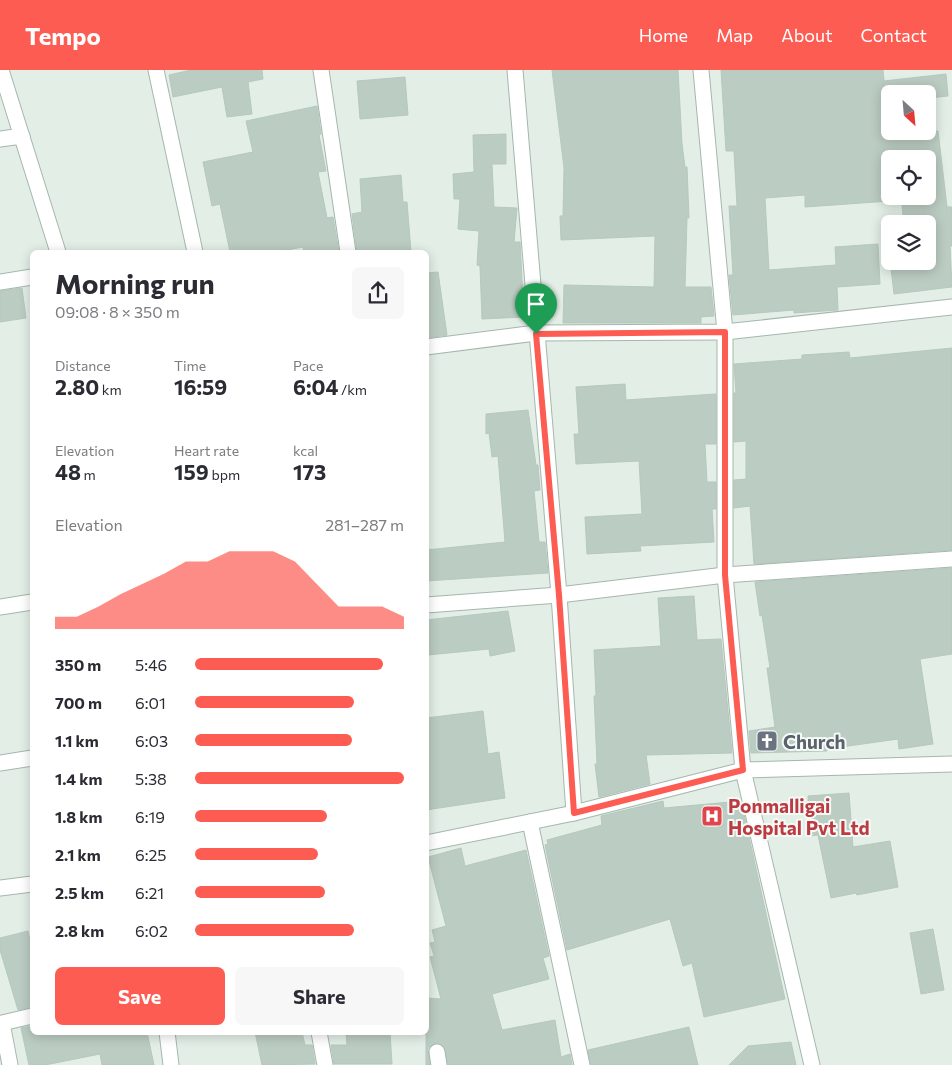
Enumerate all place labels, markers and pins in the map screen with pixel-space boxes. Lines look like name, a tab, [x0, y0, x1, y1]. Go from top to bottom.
pin	[515, 283, 557, 334]
church icon: Church	[755, 729, 779, 753]
place label: Church	[783, 730, 846, 753]
place label: Ponmalligai Hospital Pvt Ltd	[728, 794, 870, 839]
hospital icon: Ponmalligai Hospital Pvt Ltd	[700, 804, 724, 828]

